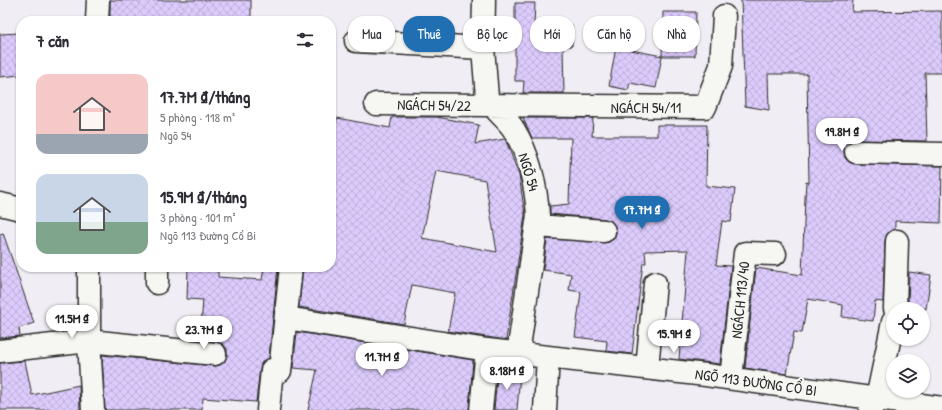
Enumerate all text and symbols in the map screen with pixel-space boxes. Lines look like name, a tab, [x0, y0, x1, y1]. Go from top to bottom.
chip: Mua	[348, 16, 395, 52]
chip: Thuê	[403, 16, 455, 52]
chip: Bộ lọc	[463, 16, 522, 52]
chip: Mới	[530, 16, 575, 52]
chip: Căn hộ	[583, 16, 645, 52]
chip: Nhà	[653, 16, 700, 52]
text: 7 căn	[36, 29, 69, 52]
icon: filters	[294, 29, 316, 51]
text: 17.7M ₫/tháng	[160, 85, 250, 108]
icon: home	[68, 90, 116, 138]
street label: NGÁCH 54/22	[397, 94, 471, 116]
street label: NGÁCH 54/11	[611, 97, 681, 118]
text: 5 phòng · 118 m²	[160, 108, 235, 126]
pin: 19.8M ₫	[805, 118, 879, 152]
text: 19.8M ₫	[825, 122, 859, 140]
text: Ngõ 54	[160, 126, 191, 144]
street label: NGÕ 54	[513, 150, 545, 194]
text: 15.9M ₫/tháng	[160, 185, 247, 208]
icon: home	[68, 190, 116, 238]
pin: 17.7M ₫	[605, 196, 679, 230]
text: 17.7M ₫	[624, 200, 660, 218]
text: 3 phòng · 101 m²	[160, 208, 235, 226]
text: Ngõ 113 Đường Cổ Bi	[160, 226, 256, 244]
street label: NGÁCH 113/40	[726, 260, 755, 340]
map controls	[886, 302, 930, 398]
button: locate	[886, 302, 930, 346]
pin: 11.5M ₫	[35, 305, 109, 339]
text: 11.5M ₫	[55, 309, 89, 327]
pin: 23.7M ₫	[167, 316, 241, 350]
text: 23.7M ₫	[185, 320, 223, 338]
pin: 15.9M ₫	[637, 320, 711, 354]
text: 15.9M ₫	[657, 324, 691, 342]
pin: 11.7M ₫	[345, 343, 419, 377]
text: 11.7M ₫	[364, 347, 400, 365]
button: layers	[886, 354, 930, 398]
pin: 8.18M ₫	[470, 357, 544, 391]
text: 8.18M ₫	[489, 361, 525, 379]
street label: NGÕ 113 ĐƯỜNG CỔ BI	[694, 363, 818, 401]

